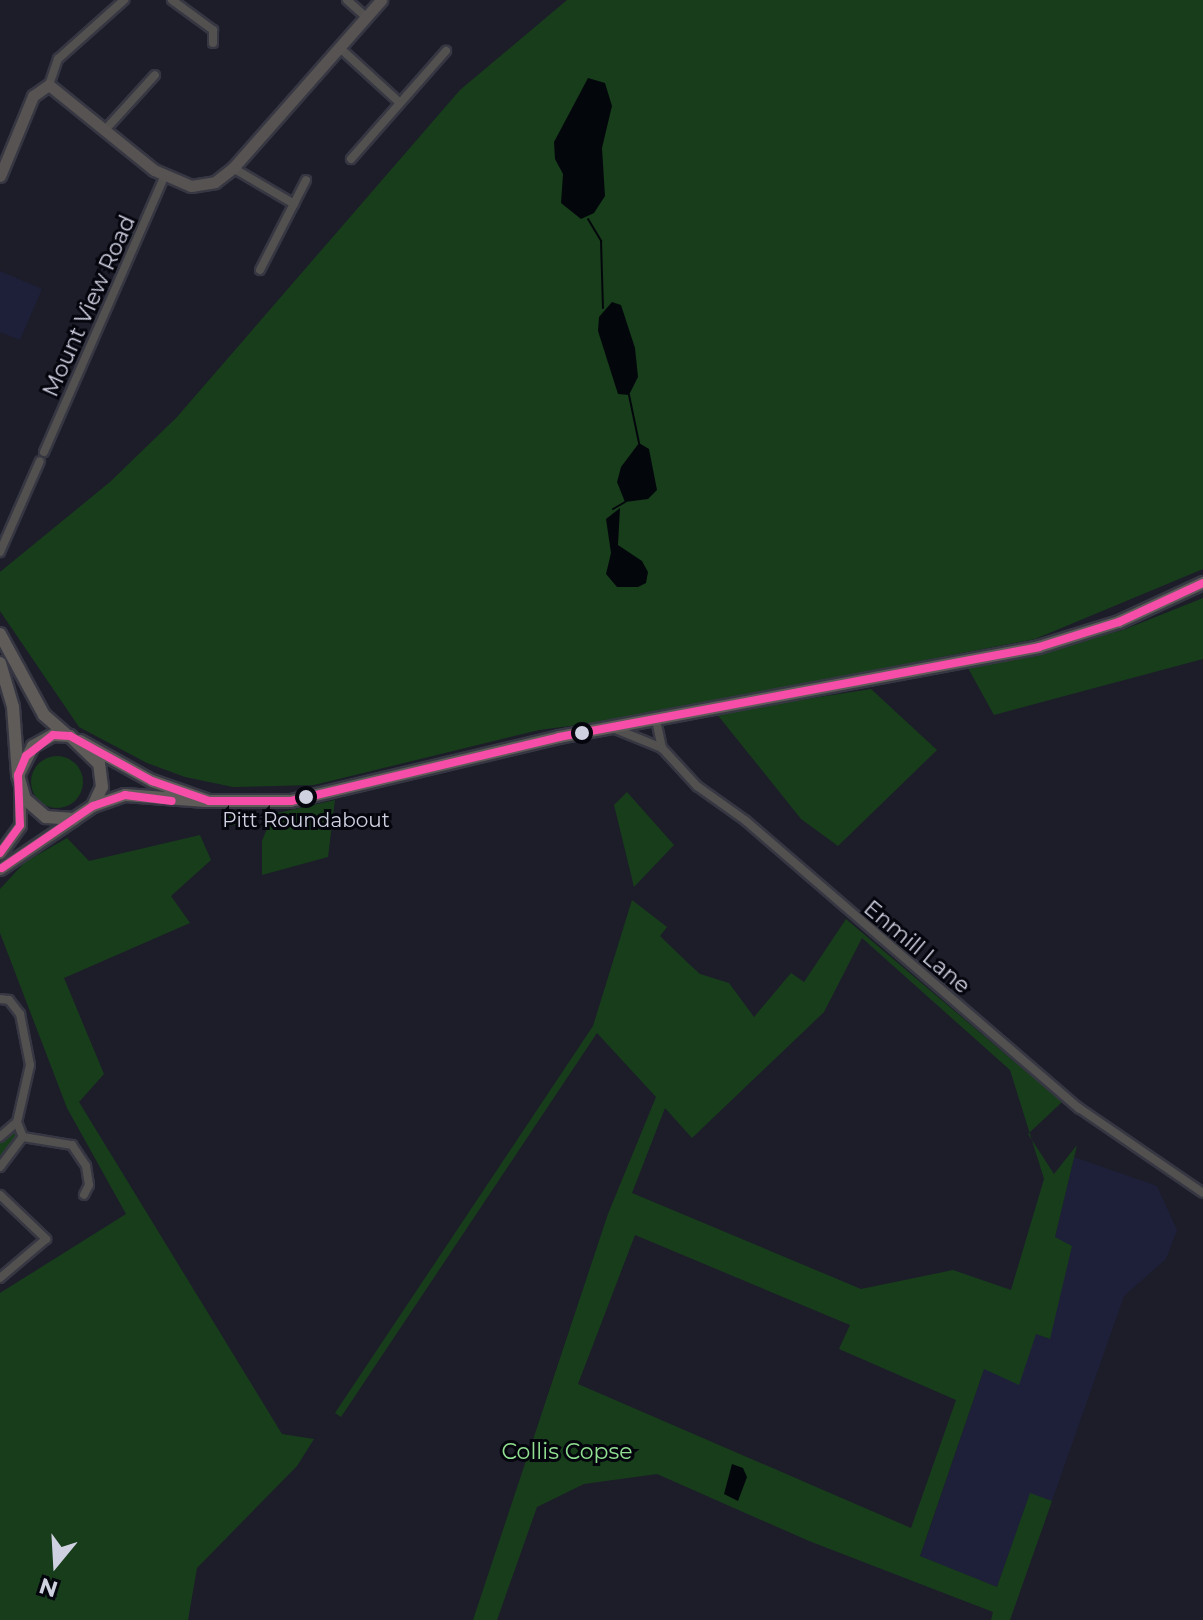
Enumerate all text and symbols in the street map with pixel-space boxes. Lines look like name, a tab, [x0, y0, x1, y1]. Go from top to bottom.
street label: Mount View Road	[37, 211, 141, 401]
unlabelled marker	[574, 725, 590, 741]
marker: Pitt Roundabout	[298, 789, 314, 805]
place label: Pitt Roundabout	[222, 808, 390, 832]
street label: Enmill Lane	[859, 895, 975, 999]
park label: Collis Copse	[502, 1439, 632, 1465]
north arrow	[16, 1524, 96, 1604]
text: N	[36, 1572, 61, 1603]

